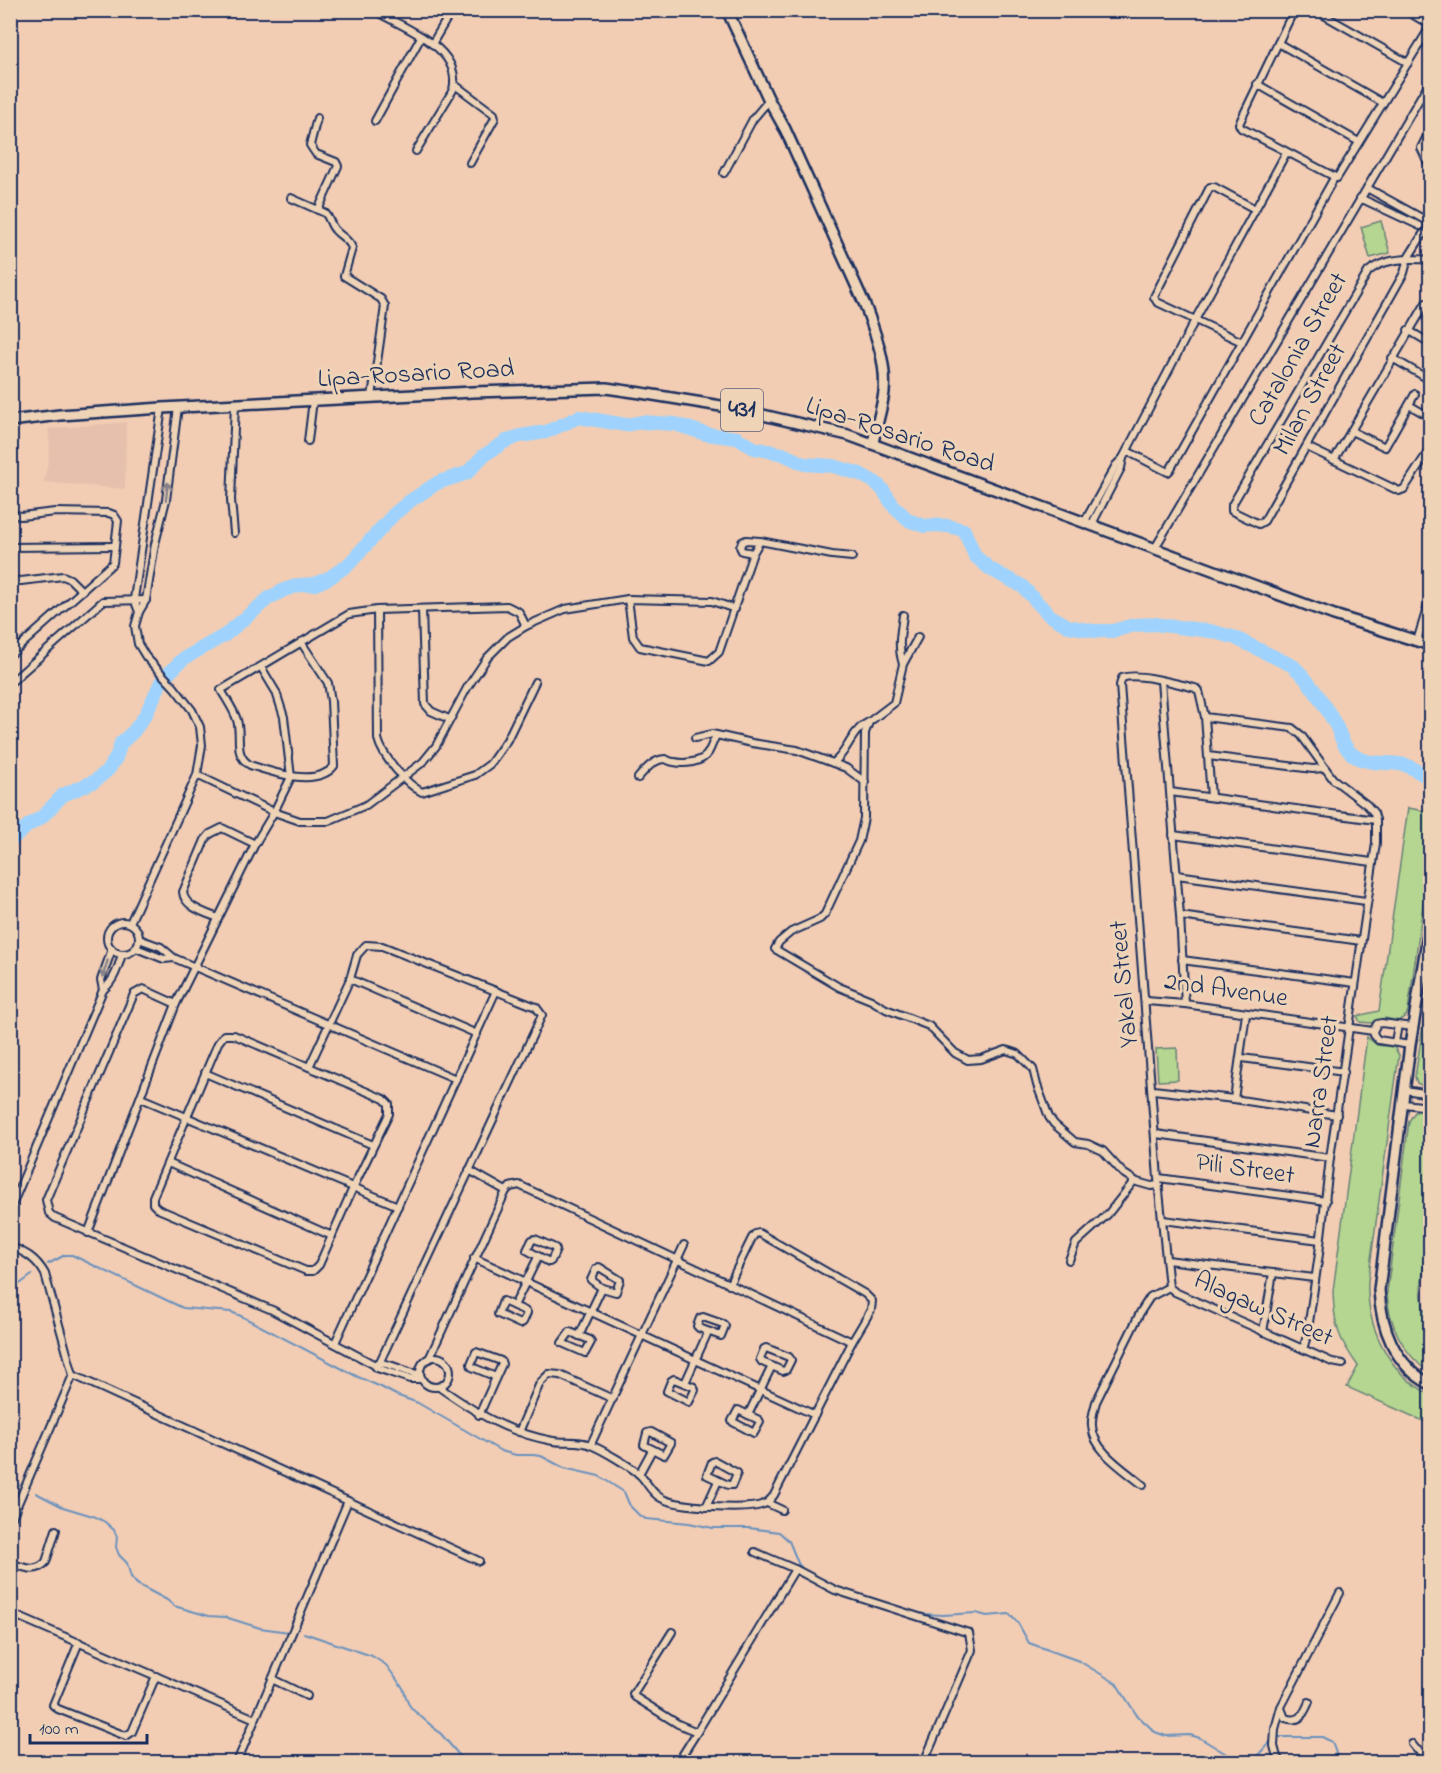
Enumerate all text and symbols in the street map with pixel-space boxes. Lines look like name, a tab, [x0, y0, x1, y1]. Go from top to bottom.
street label: Catalonia Street	[1239, 266, 1359, 434]
street label: Milan Street	[1264, 336, 1358, 463]
street label: Lipa-Rosario Road	[317, 351, 516, 399]
street label: Lipa-Rosario Road	[801, 388, 1000, 485]
road number: 431	[721, 389, 763, 431]
one-way arrow	[161, 482, 172, 502]
street label: Yakal Street	[1100, 918, 1149, 1049]
one-way arrow	[99, 960, 110, 979]
street label: 2nd Avenue	[1162, 964, 1291, 1019]
street label: Narra Street	[1294, 1013, 1350, 1151]
street label: Pili Street	[1193, 1144, 1297, 1196]
street label: Alagaw Street	[1187, 1262, 1339, 1358]
scale bar	[30, 1707, 147, 1745]
text: 100 m	[39, 1717, 79, 1743]

